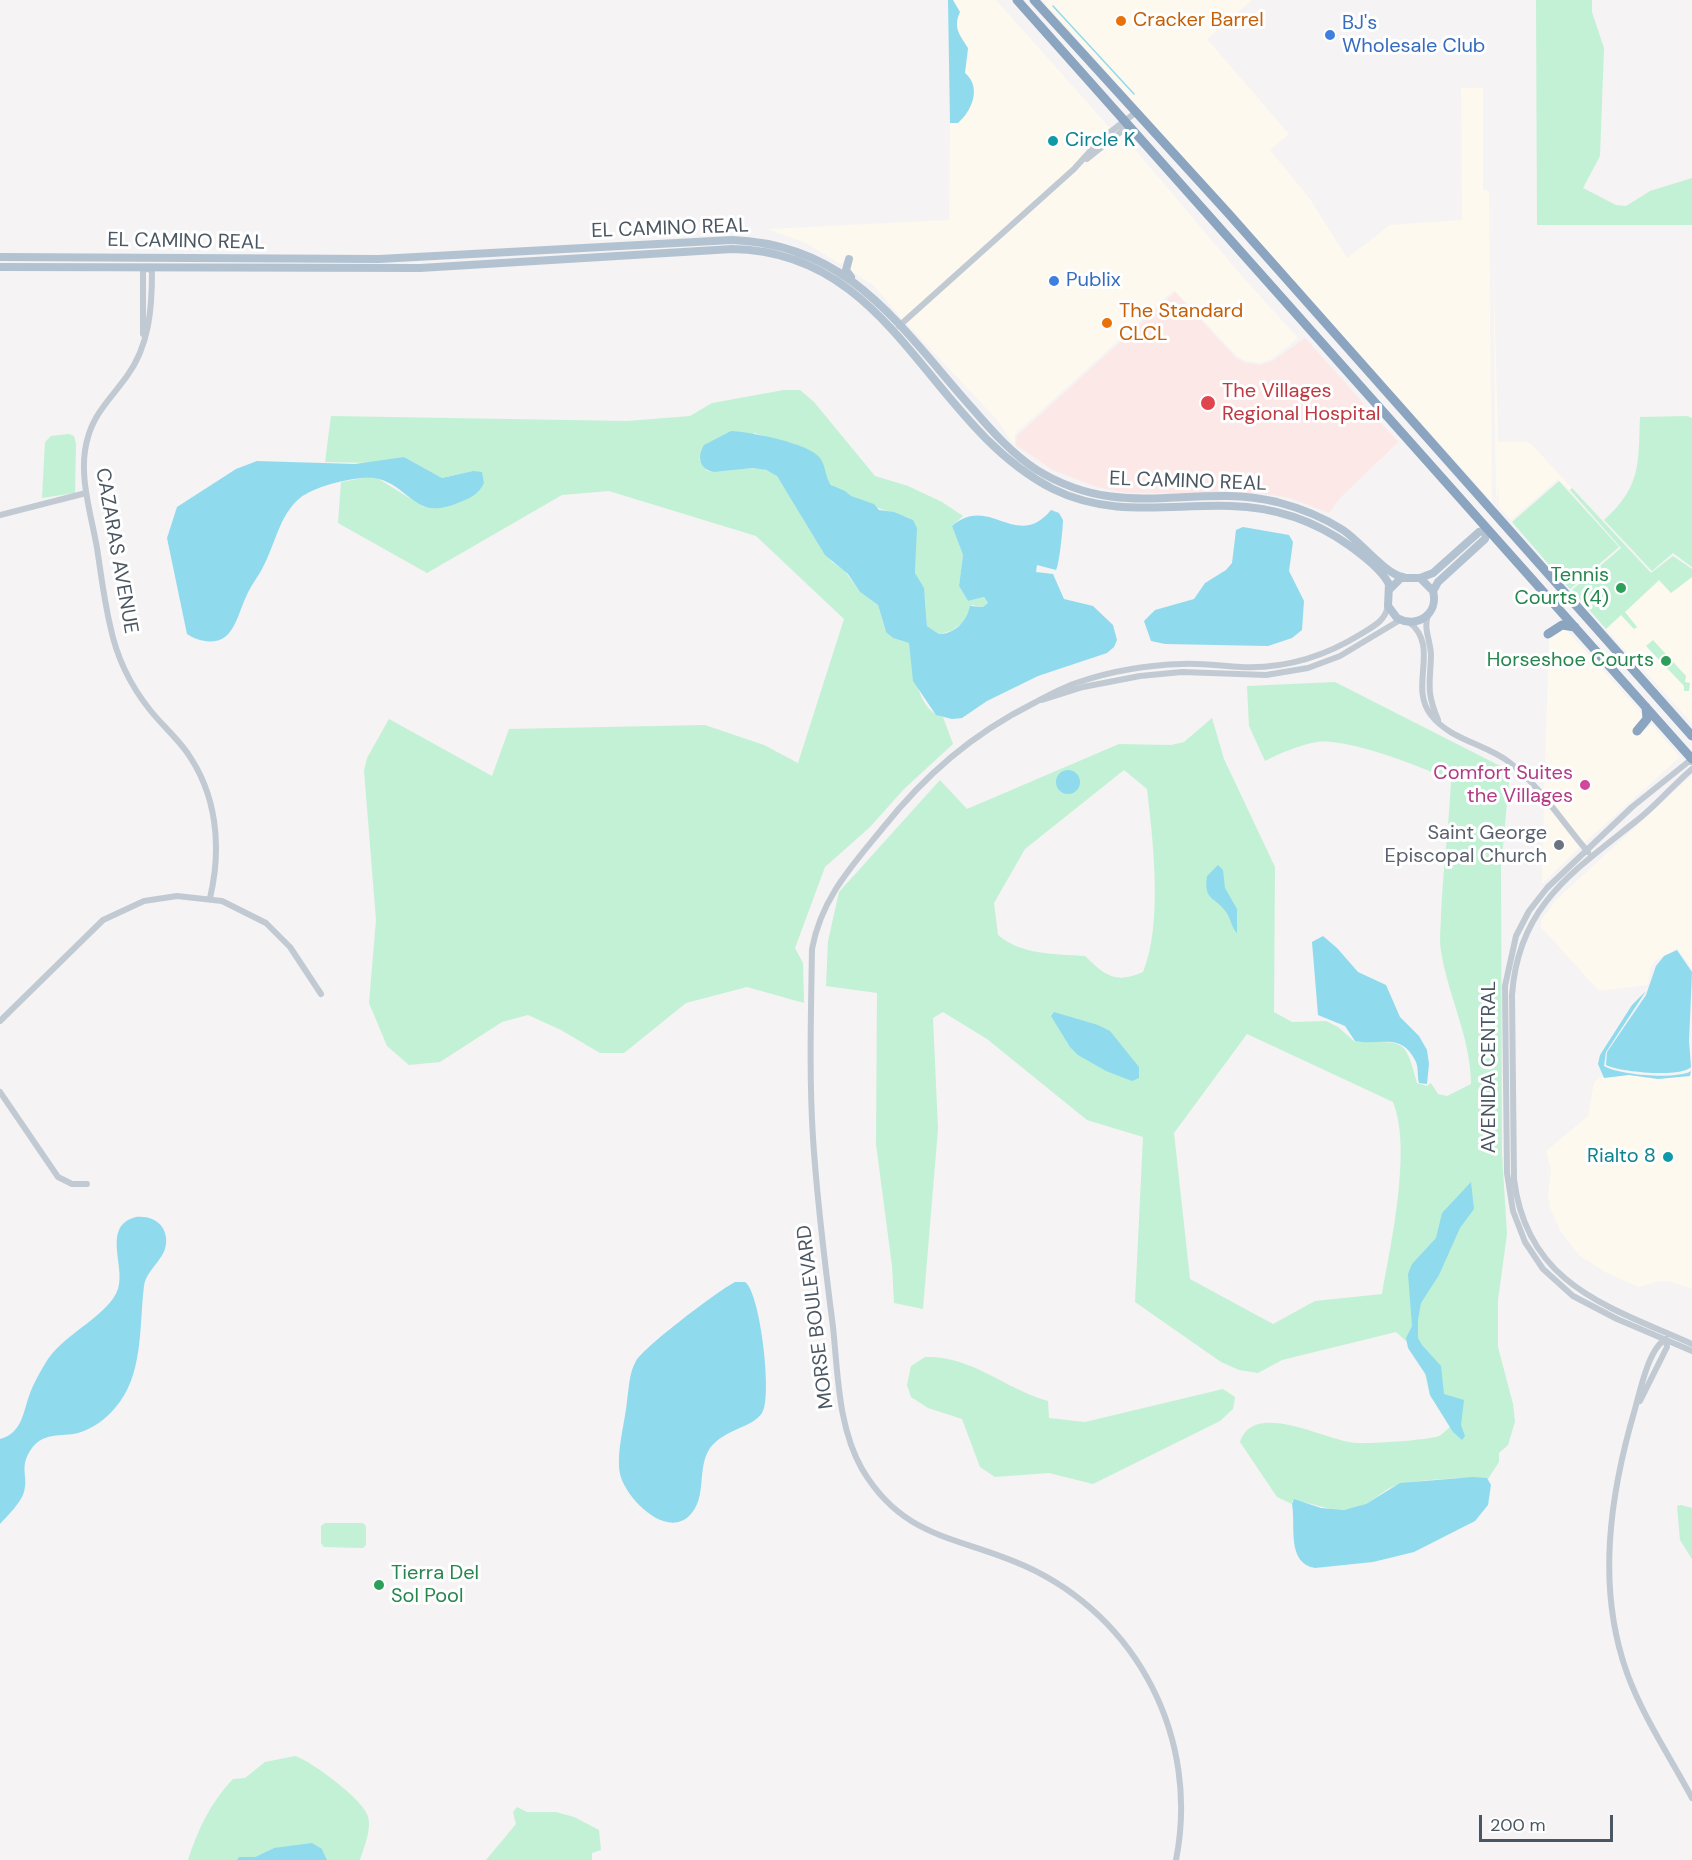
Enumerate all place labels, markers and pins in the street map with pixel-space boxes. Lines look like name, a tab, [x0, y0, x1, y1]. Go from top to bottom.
place label: Cracker Barrel	[1133, 9, 1264, 33]
place label: BJ's Wholesale Club	[1342, 12, 1485, 59]
marker: Cracker Barrel	[1114, 14, 1128, 28]
marker: BJ's Wholesale Club	[1323, 28, 1337, 42]
place label: Circle K	[1065, 129, 1135, 153]
marker: Circle K	[1046, 134, 1060, 148]
place label: Publix	[1066, 269, 1121, 293]
marker: Publix	[1047, 274, 1061, 288]
place label: The Standard CLCL	[1119, 300, 1243, 347]
marker: The Standard CLCL	[1100, 316, 1114, 330]
place label: The Villages Regional Hospital	[1222, 380, 1381, 427]
marker: The Villages Regional Hospital	[1199, 394, 1217, 412]
place label: Tennis Courts (4)	[1514, 564, 1609, 611]
marker: Tennis Courts (4)	[1614, 581, 1628, 595]
place label: Horseshoe Courts	[1487, 649, 1654, 673]
marker: Horseshoe Courts	[1659, 654, 1673, 668]
place label: Comfort Suites the Villages	[1433, 762, 1573, 809]
marker: Comfort Suites the Villages	[1578, 778, 1592, 792]
place label: Saint George Episcopal Church	[1385, 822, 1547, 869]
marker: Saint George Episcopal Church	[1552, 838, 1566, 852]
place label: Rialto 8	[1587, 1145, 1656, 1169]
marker: Rialto 8	[1661, 1150, 1675, 1164]
place label: Tierra Del Sol Pool	[391, 1562, 479, 1609]
marker: Tierra Del Sol Pool	[372, 1578, 386, 1592]

